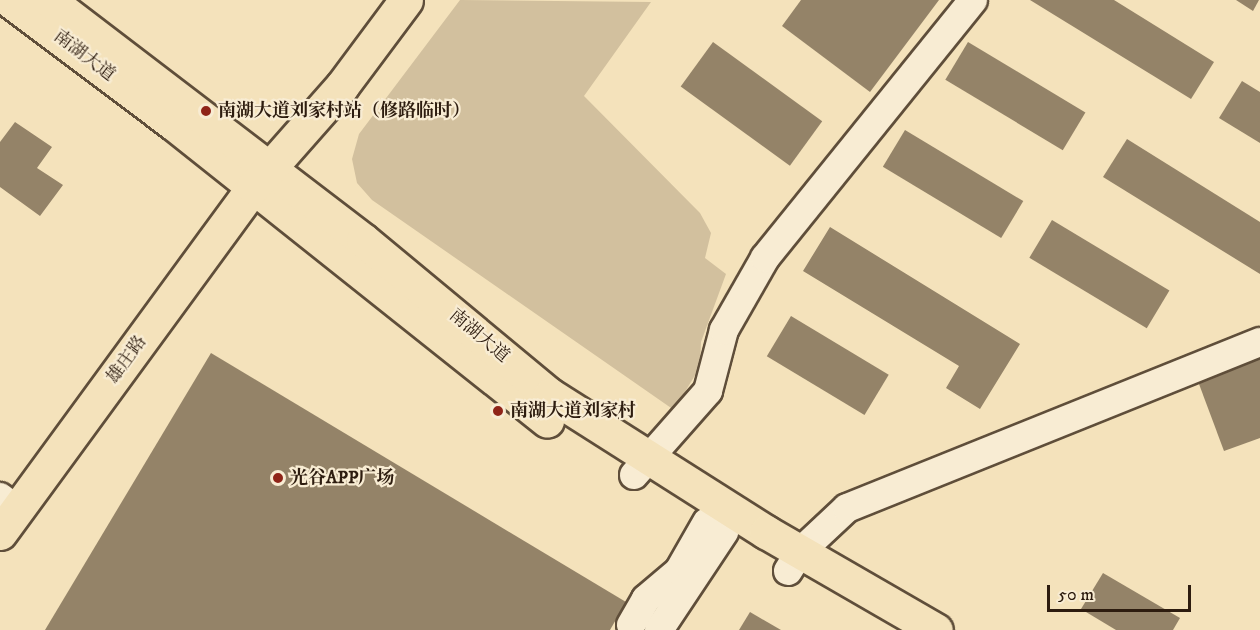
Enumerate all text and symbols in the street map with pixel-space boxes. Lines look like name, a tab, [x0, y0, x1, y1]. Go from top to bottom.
street label: 南湖大道	[49, 26, 119, 86]
place label: 南湖大道刘家村站（修路临时）	[218, 100, 470, 122]
marker: 南湖大道刘家村站（修路临时）	[199, 104, 213, 118]
street label: 南湖大道	[444, 305, 514, 367]
street label: 雄庄路	[102, 332, 152, 388]
place label: 南湖大道刘家村	[510, 400, 636, 422]
marker: 南湖大道刘家村	[491, 404, 505, 418]
place label: 光谷APP广场	[290, 467, 394, 489]
marker: 光谷APP广场	[271, 471, 285, 485]
scale bar	[1050, 573, 1194, 611]
text: 50 m	[1058, 584, 1094, 606]

